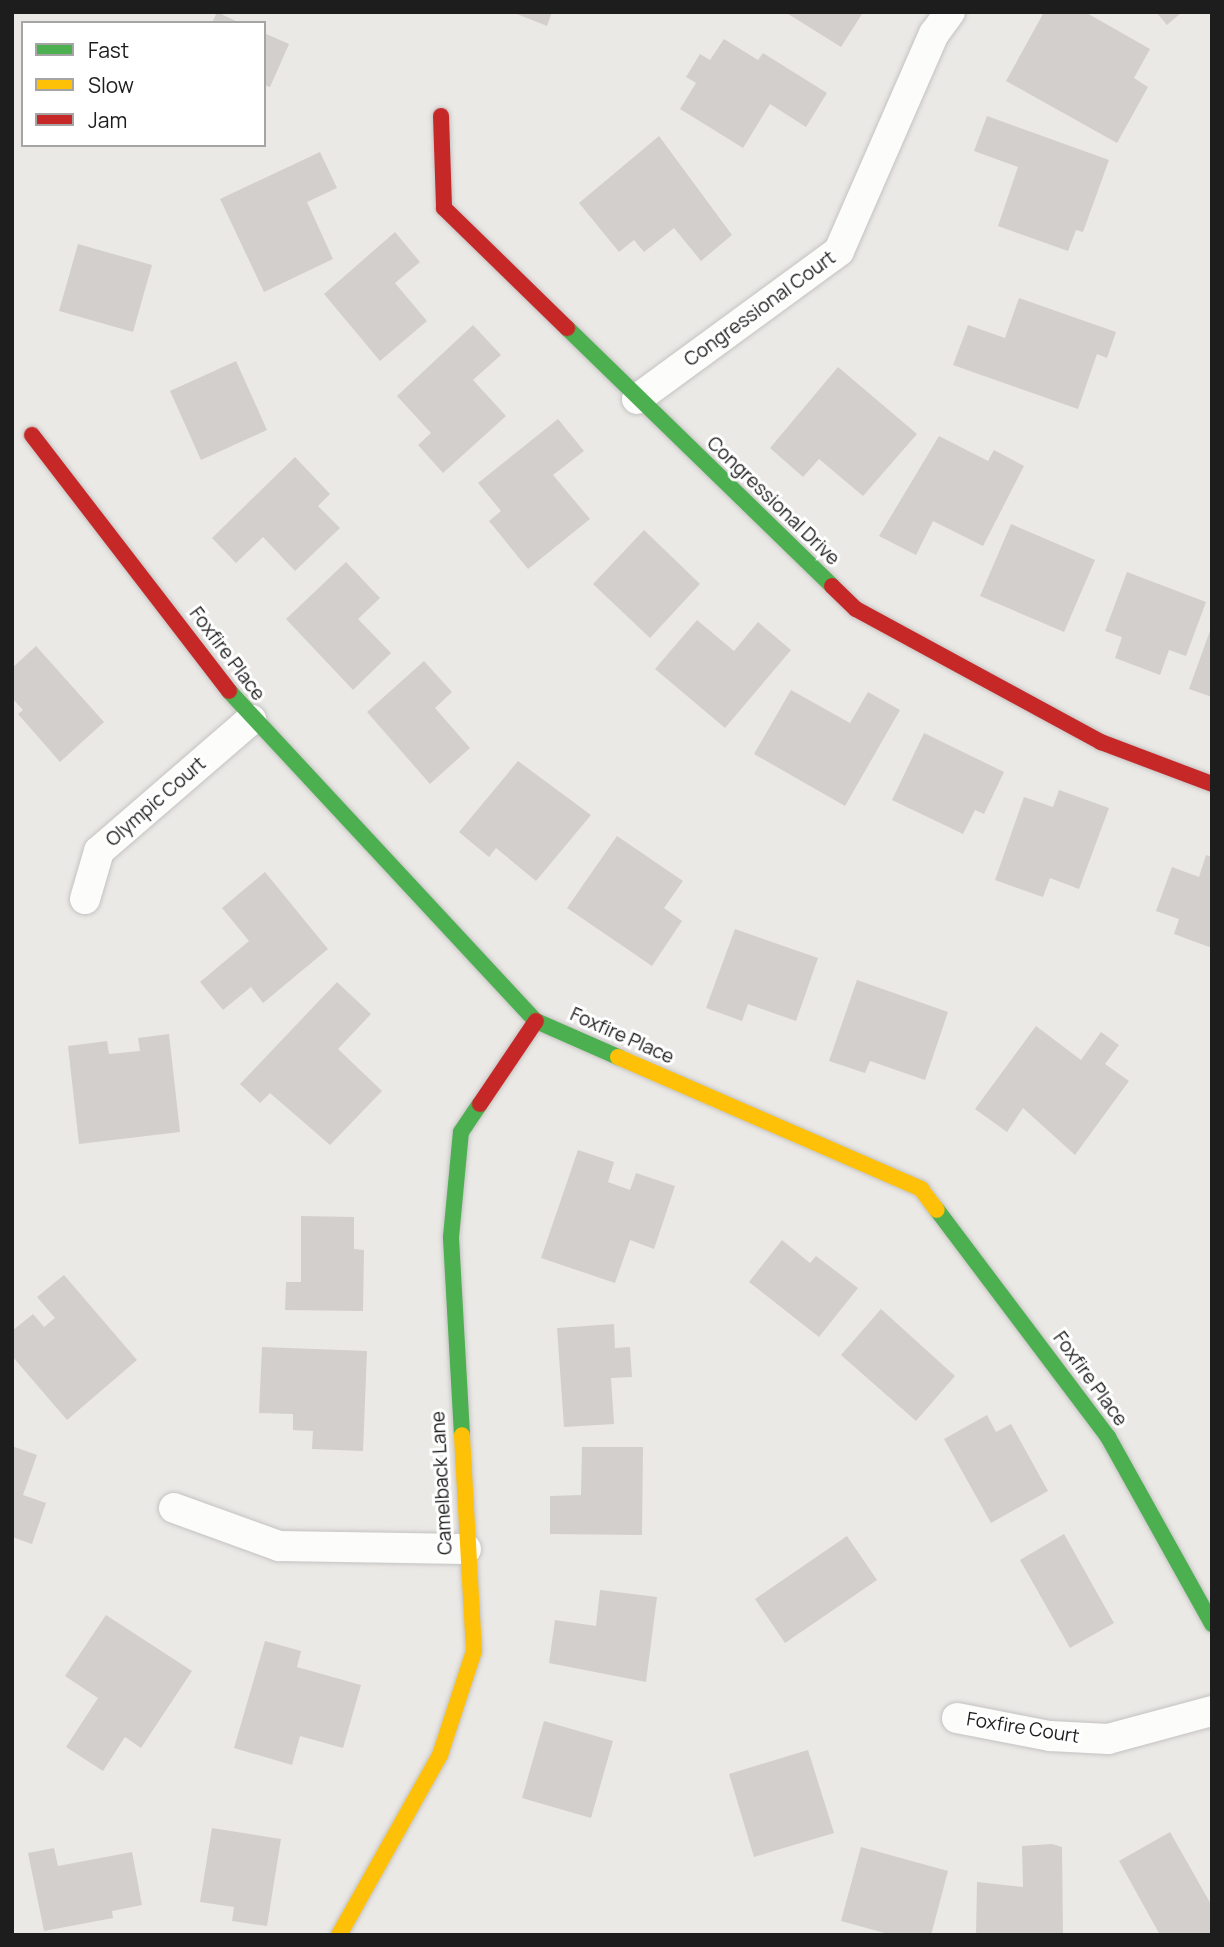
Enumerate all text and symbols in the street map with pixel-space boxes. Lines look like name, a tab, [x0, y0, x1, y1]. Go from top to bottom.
legend	[21, 21, 266, 147]
text: Fast	[88, 36, 129, 64]
text: Slow	[88, 71, 134, 99]
text: Jam	[88, 106, 127, 134]
street label: Congressional Court	[680, 246, 840, 372]
street label: Congressional Drive	[702, 432, 844, 570]
street label: Foxfire Place	[184, 603, 270, 705]
street label: Olympic Court	[101, 752, 211, 852]
street label: Foxfire Place	[567, 1003, 677, 1069]
street label: Foxfire Place	[1048, 1327, 1132, 1431]
street label: Camelback Lane	[427, 1411, 457, 1555]
street label: Foxfire Court	[965, 1708, 1081, 1748]

